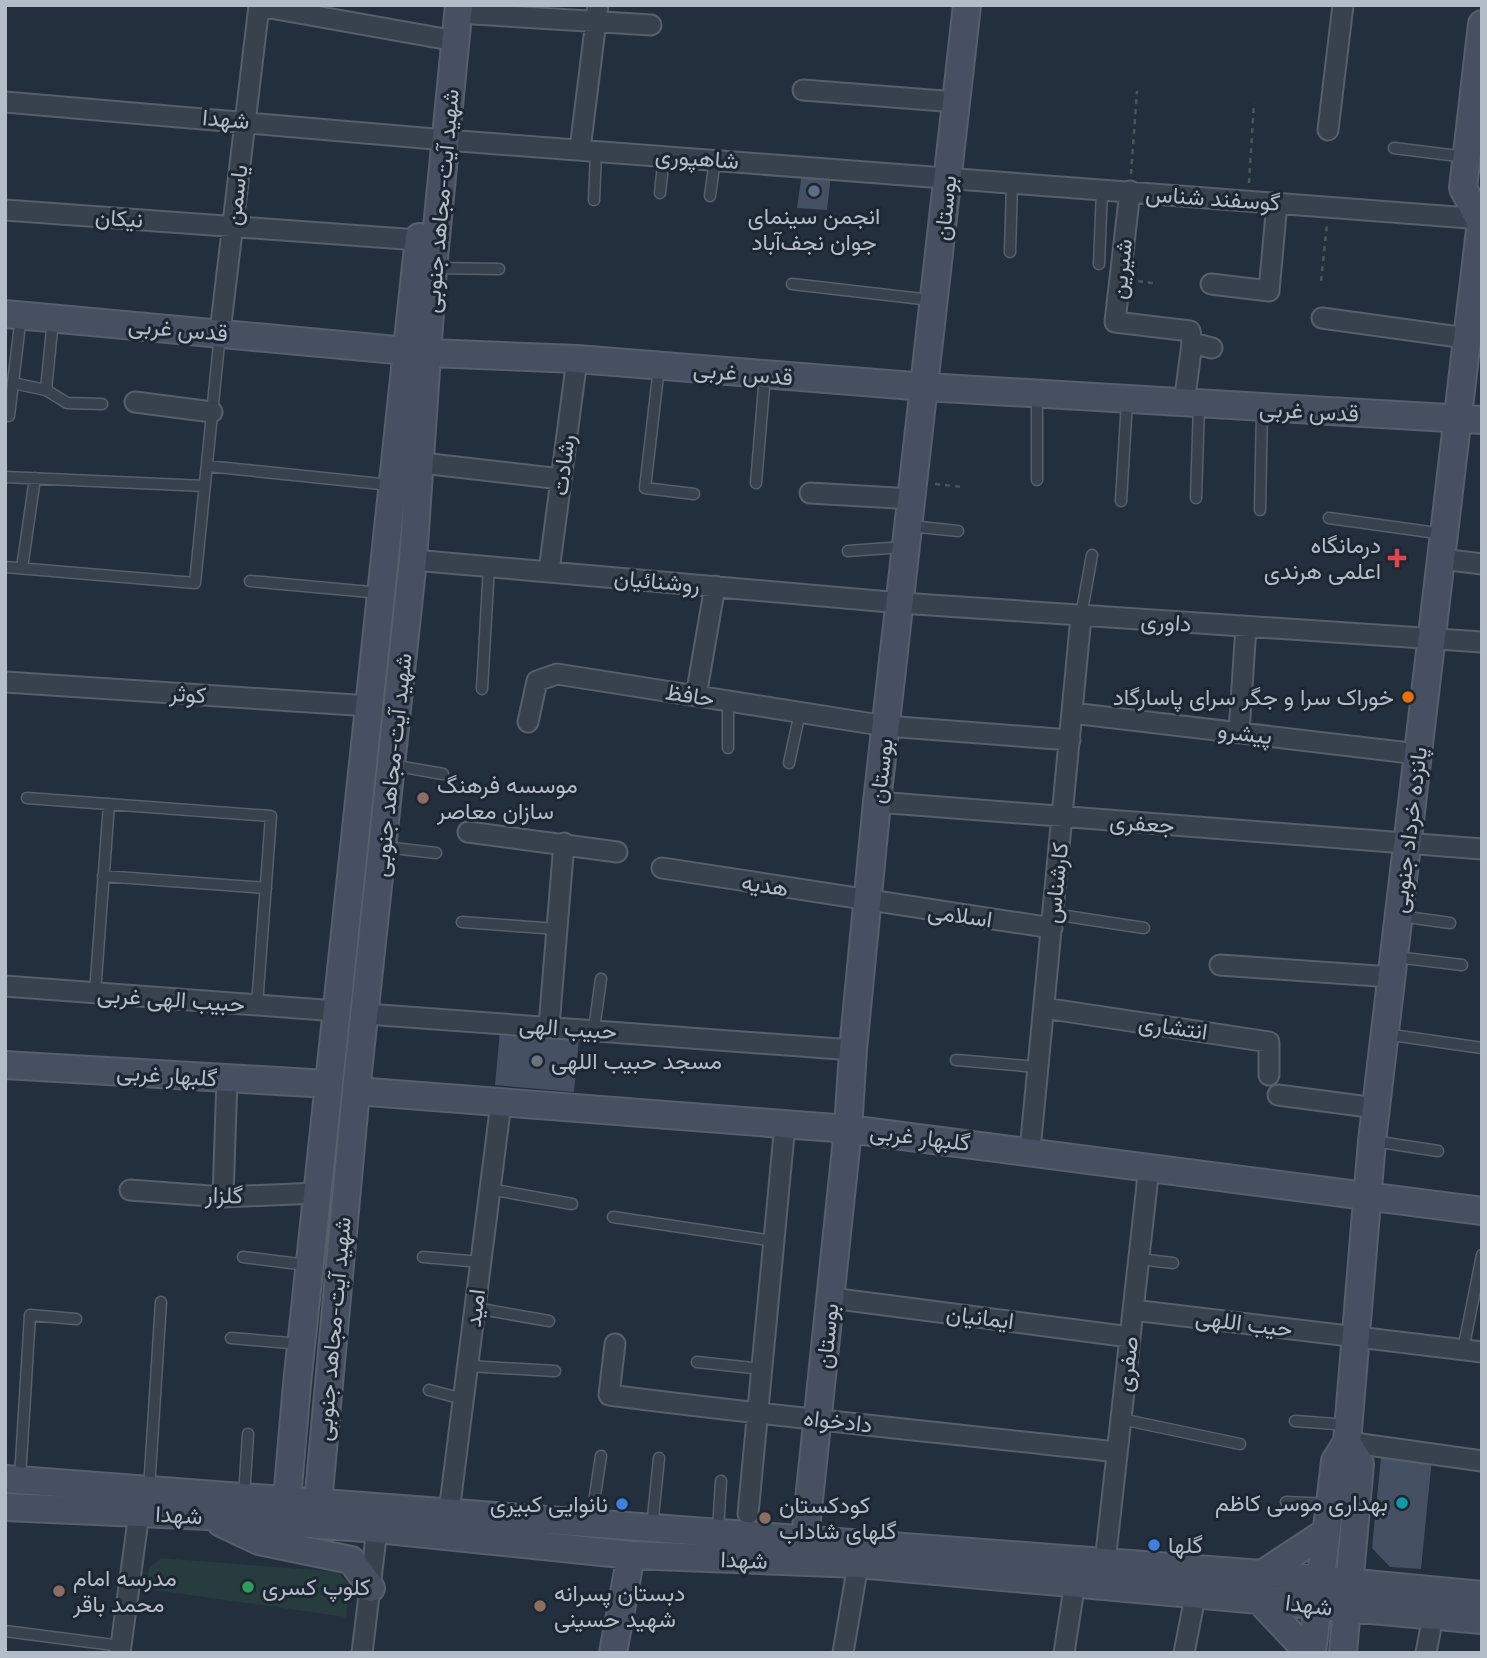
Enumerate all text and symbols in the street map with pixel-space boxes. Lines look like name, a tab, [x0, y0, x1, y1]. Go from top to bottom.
street label: شهید آیت-مجاهد جنوبی	[416, 88, 467, 314]
street label: شهدا	[201, 102, 251, 137]
street label: شاهپوری	[654, 140, 740, 177]
street label: یاسمن	[217, 163, 256, 227]
street label: بوستان	[927, 174, 964, 242]
street label: گوسفند شناس	[1145, 178, 1281, 219]
marker: انجمن سینمای جوان نجف‌آباد	[806, 183, 822, 199]
street label: نیکان	[94, 201, 144, 236]
place label: انجمن سینمای جوان نجف‌آباد	[748, 201, 880, 258]
street label: شیرین	[1103, 237, 1140, 301]
street label: قدس غربی	[127, 310, 229, 349]
street label: قدس غربی	[692, 354, 794, 393]
street label: قدس غربی	[1258, 393, 1360, 430]
street label: رشادت	[544, 433, 583, 497]
place label: درمانگاه اعلمی هرندی	[1264, 530, 1381, 587]
marker: درمانگاه اعلمی هرندی	[1387, 548, 1407, 568]
street label: روشنائیان	[612, 562, 701, 601]
street label: داوری	[1140, 605, 1192, 640]
street label: شهید آیت-مجاهد جنوبی	[365, 652, 420, 879]
street label: حافظ	[663, 676, 717, 715]
street label: کوثر	[168, 678, 207, 711]
place label: خوراک سرا و جگر سرای پاسارگاد	[1113, 682, 1394, 713]
marker: خوراک سرا و جگر سرای پاسارگاد	[1400, 689, 1416, 705]
street label: پیشرو	[1216, 715, 1274, 752]
street label: بوستان	[862, 737, 901, 805]
street label: پانزده خرداد جنوبی	[1384, 745, 1435, 915]
place label: موسسه فرهنگ سازان معاصر	[436, 770, 578, 827]
marker: موسسه فرهنگ سازان معاصر	[415, 790, 431, 806]
street label: جعفری	[1108, 806, 1176, 841]
street label: کارشناس	[1037, 841, 1076, 925]
street label: هدیه	[739, 866, 791, 905]
street label: اسلامی	[926, 896, 994, 935]
street label: حبیب الهی غربی	[96, 979, 246, 1020]
street label: انتشاری	[1136, 1007, 1210, 1048]
street label: حبیب الهی	[518, 1010, 618, 1047]
place label: مسجد حبیب اللهی	[551, 1046, 722, 1077]
marker: مسجد حبیب اللهی	[529, 1053, 545, 1069]
street label: گلبهار غربی	[116, 1057, 218, 1094]
street label: گلبهار غربی	[868, 1116, 972, 1159]
street label: گلزار	[204, 1180, 243, 1211]
street label: شهید آیت-مجاهد جنوبی	[308, 1216, 359, 1442]
street label: امید	[458, 1287, 493, 1329]
street label: ایمانیان	[944, 1298, 1016, 1337]
street label: بوستان	[809, 1302, 846, 1370]
street label: حیب اللهی	[1194, 1302, 1294, 1345]
street label: صفری	[1109, 1334, 1146, 1394]
street label: دادخواه	[802, 1402, 874, 1441]
place label: بهداری موسی کاظم	[1215, 1488, 1388, 1519]
place label: نانوایی کبیری	[490, 1489, 608, 1520]
place label: کودکستان گلهای شاداب	[779, 1490, 897, 1547]
marker: بهداری موسی کاظم	[1394, 1495, 1410, 1511]
marker: نانوایی کبیری	[614, 1496, 630, 1512]
street label: شهدا	[155, 1499, 203, 1532]
marker: کودکستان گلهای شاداب	[757, 1510, 773, 1526]
place label: گلها	[1168, 1530, 1203, 1561]
marker: گلها	[1146, 1537, 1162, 1553]
street label: شهدا	[720, 1544, 768, 1577]
place label: مدرسه امام محمد باقر	[72, 1563, 177, 1620]
place label: کلوپ کسری	[262, 1572, 371, 1603]
place label: دبستان پسرانه شهید حسینی	[554, 1578, 685, 1635]
marker: کلوپ کسری	[240, 1579, 256, 1595]
marker: مدرسه امام محمد باقر	[51, 1583, 67, 1599]
street label: شهدا	[1284, 1587, 1334, 1624]
marker: دبستان پسرانه شهید حسینی	[532, 1598, 548, 1614]

